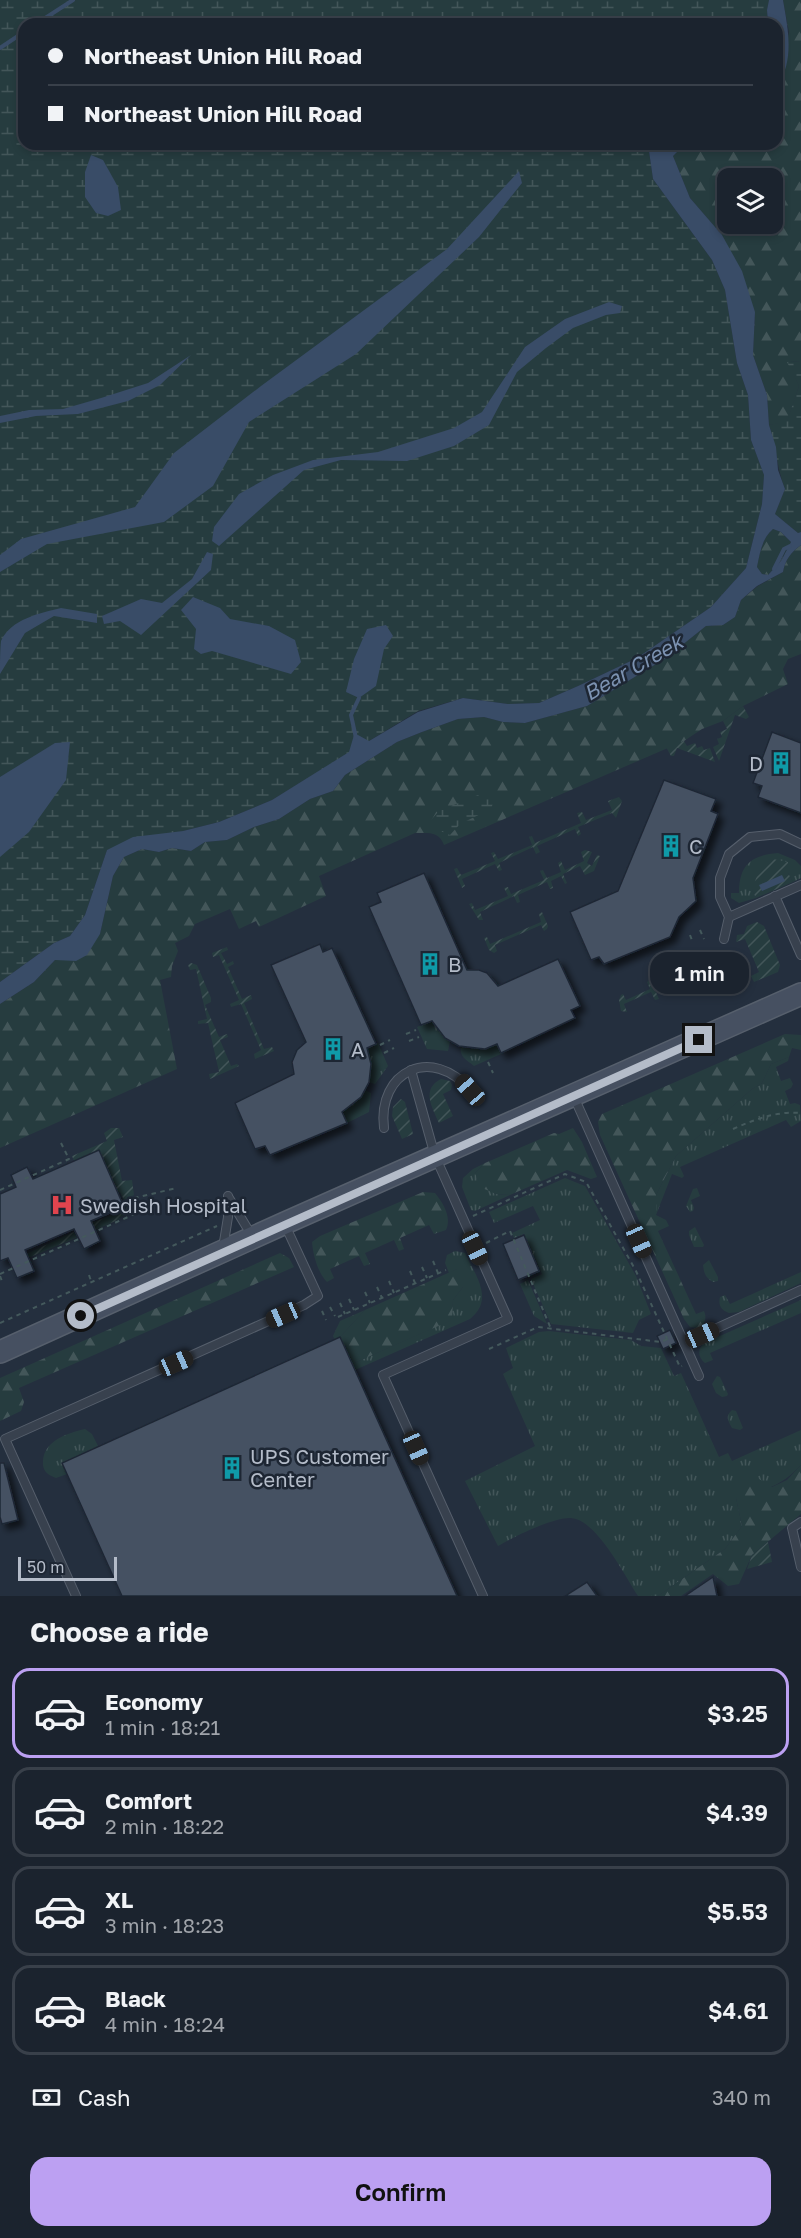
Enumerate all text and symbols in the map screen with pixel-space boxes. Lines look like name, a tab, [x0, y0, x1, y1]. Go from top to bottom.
text: Northeast Union Hill Road	[84, 42, 362, 69]
text: Northeast Union Hill Road	[84, 100, 362, 127]
map controls	[717, 168, 783, 234]
button: layers	[717, 168, 783, 234]
water label: Bear Creek	[579, 627, 689, 706]
building icon: D	[768, 750, 794, 776]
place label: D	[749, 751, 763, 775]
building icon: C	[658, 833, 684, 859]
place label: C	[689, 834, 703, 858]
building icon: B	[417, 951, 443, 977]
place label: B	[448, 952, 461, 976]
callout: 1 min	[650, 953, 748, 995]
text: 1 min	[674, 961, 725, 985]
route end	[685, 1026, 712, 1053]
building icon: A	[320, 1036, 346, 1062]
place label: A	[351, 1037, 364, 1061]
car	[451, 1071, 489, 1109]
hospital icon: Swedish Hospital	[49, 1192, 75, 1218]
place label: Swedish Hospital	[80, 1193, 247, 1217]
car	[623, 1221, 655, 1261]
car	[459, 1228, 491, 1268]
car	[263, 1299, 303, 1331]
route start	[67, 1302, 94, 1329]
car	[682, 1319, 722, 1351]
car	[156, 1347, 196, 1379]
car	[400, 1428, 432, 1468]
place label: UPS Customer Center	[250, 1444, 389, 1491]
building icon: UPS Customer Center	[219, 1455, 245, 1481]
scale bar	[18, 1554, 117, 1582]
text: 50 m	[27, 1557, 64, 1577]
text: Choose a ride	[30, 1616, 209, 1648]
icon: car	[33, 1686, 87, 1740]
text: Economy	[105, 1688, 203, 1715]
text: $3.25	[707, 1700, 768, 1727]
text: 1 min · 18:21	[105, 1715, 220, 1739]
icon: car	[33, 1785, 87, 1839]
text: Comfort	[105, 1787, 192, 1814]
text: $4.39	[706, 1799, 768, 1826]
text: 2 min · 18:22	[105, 1814, 224, 1838]
icon: car	[33, 1884, 87, 1938]
text: XL	[105, 1886, 133, 1913]
text: $5.53	[707, 1898, 768, 1925]
text: 3 min · 18:23	[105, 1913, 224, 1937]
icon: car	[33, 1983, 87, 2037]
text: Black	[105, 1985, 166, 2012]
text: $4.61	[708, 1997, 768, 2024]
text: 4 min · 18:24	[105, 2012, 225, 2036]
icon: cash	[30, 2081, 63, 2114]
text: Cash	[78, 2084, 131, 2111]
text: 340 m	[712, 2085, 771, 2109]
button: Confirm	[30, 2157, 771, 2226]

